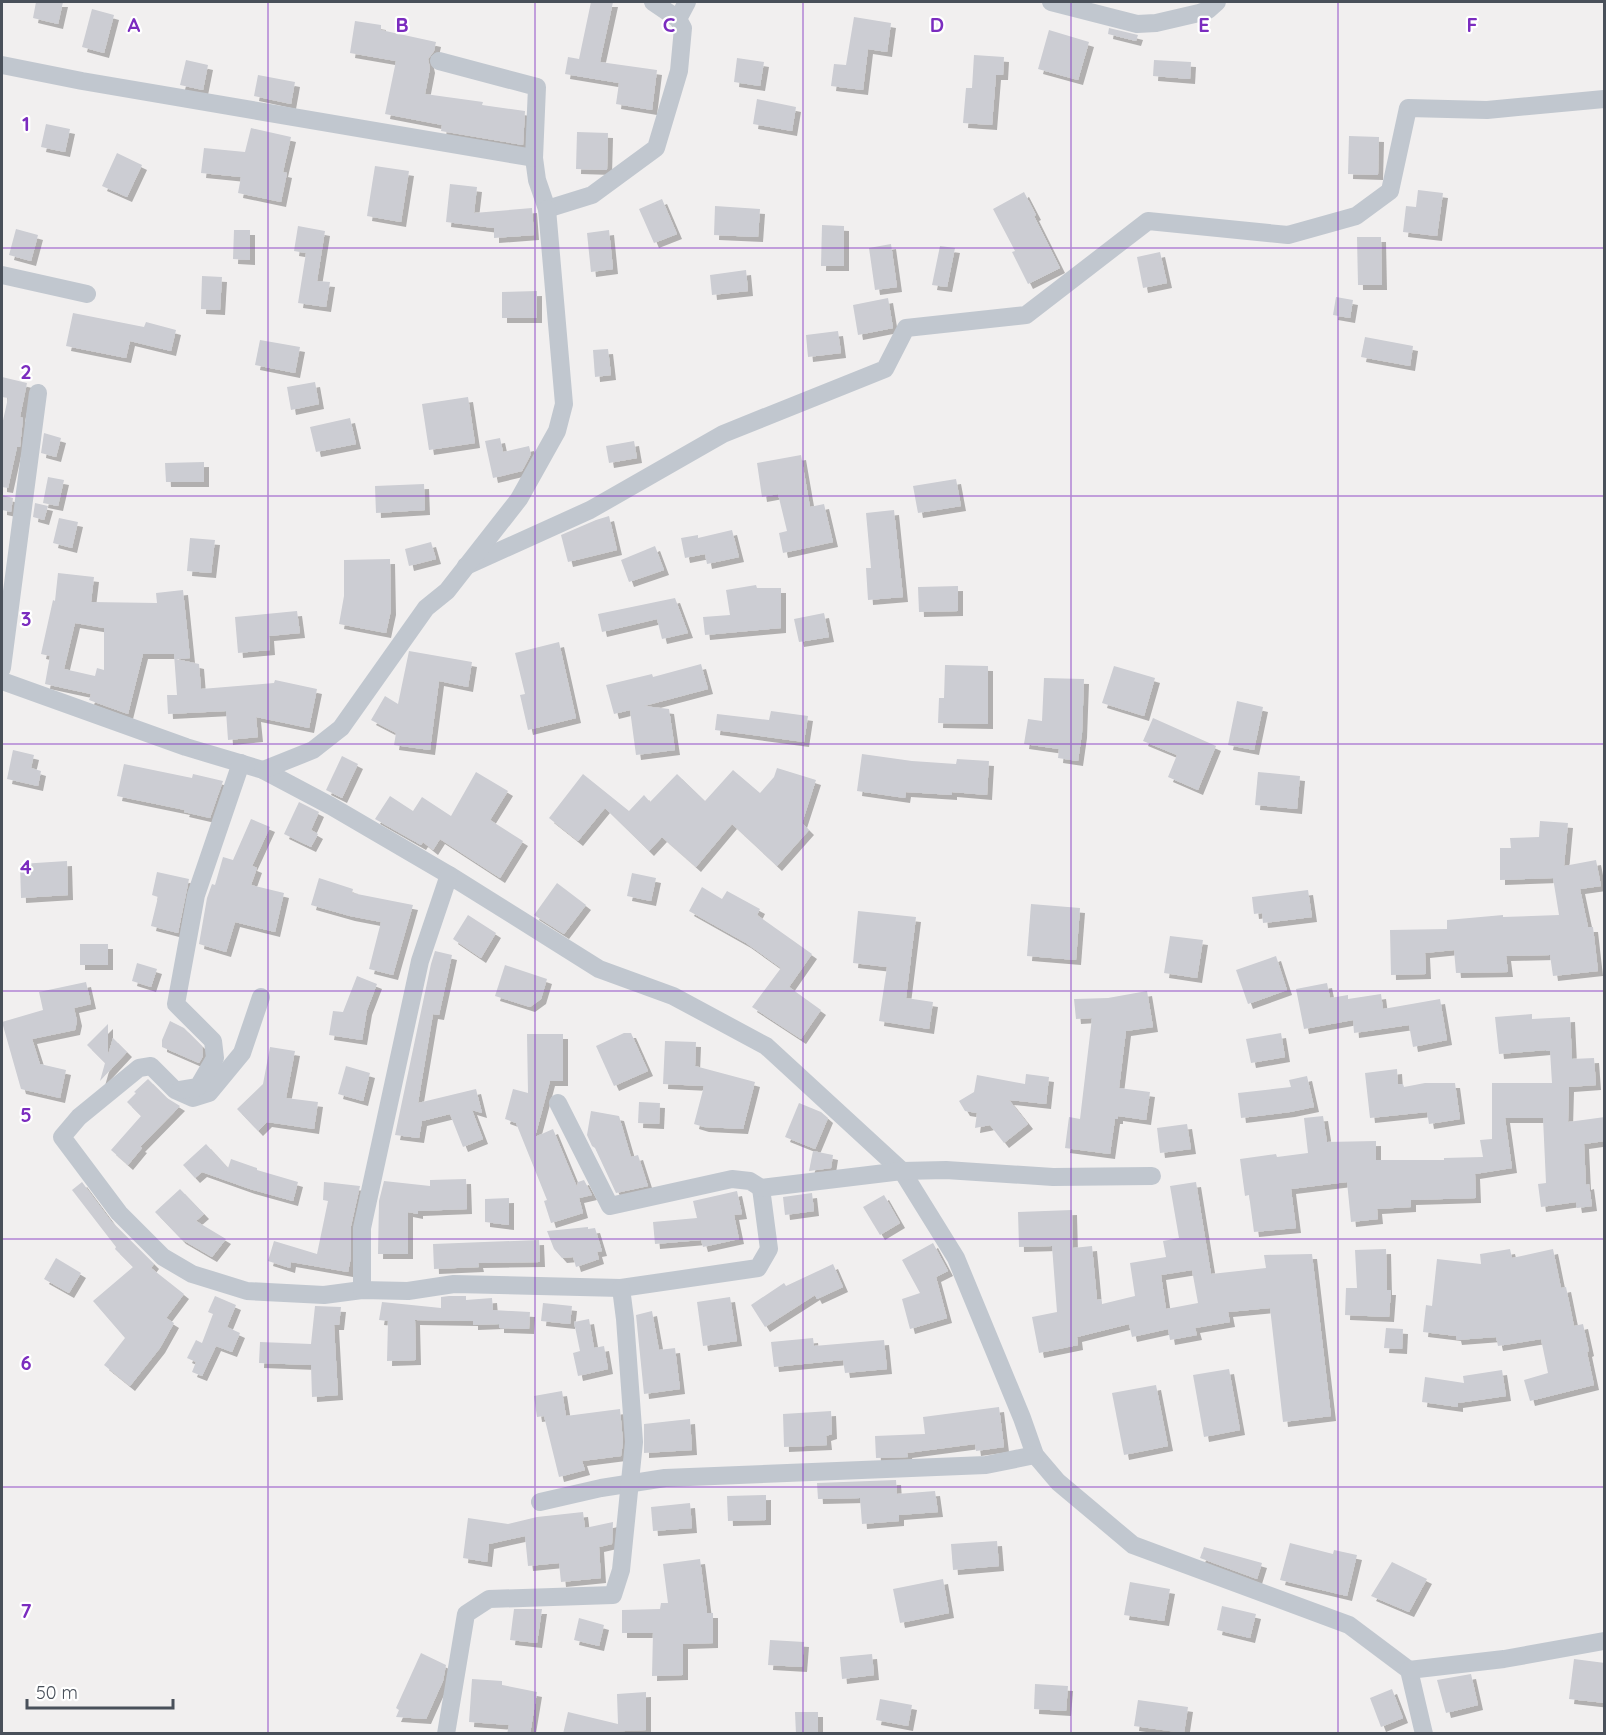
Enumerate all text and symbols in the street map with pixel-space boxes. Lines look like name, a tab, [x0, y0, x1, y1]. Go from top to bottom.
text: A	[128, 12, 141, 37]
text: B	[395, 12, 409, 37]
text: C	[663, 12, 676, 37]
text: D	[930, 12, 944, 37]
text: E	[1198, 12, 1210, 37]
text: F	[1466, 12, 1478, 37]
text: 1	[22, 111, 30, 136]
text: 2	[20, 359, 32, 384]
text: 3	[21, 606, 31, 631]
text: 4	[20, 854, 32, 879]
text: 5	[20, 1102, 32, 1127]
text: 6	[20, 1350, 32, 1375]
text: 7	[21, 1598, 32, 1623]
scale bar	[27, 1672, 172, 1710]
text: 50 m	[36, 1681, 78, 1704]

